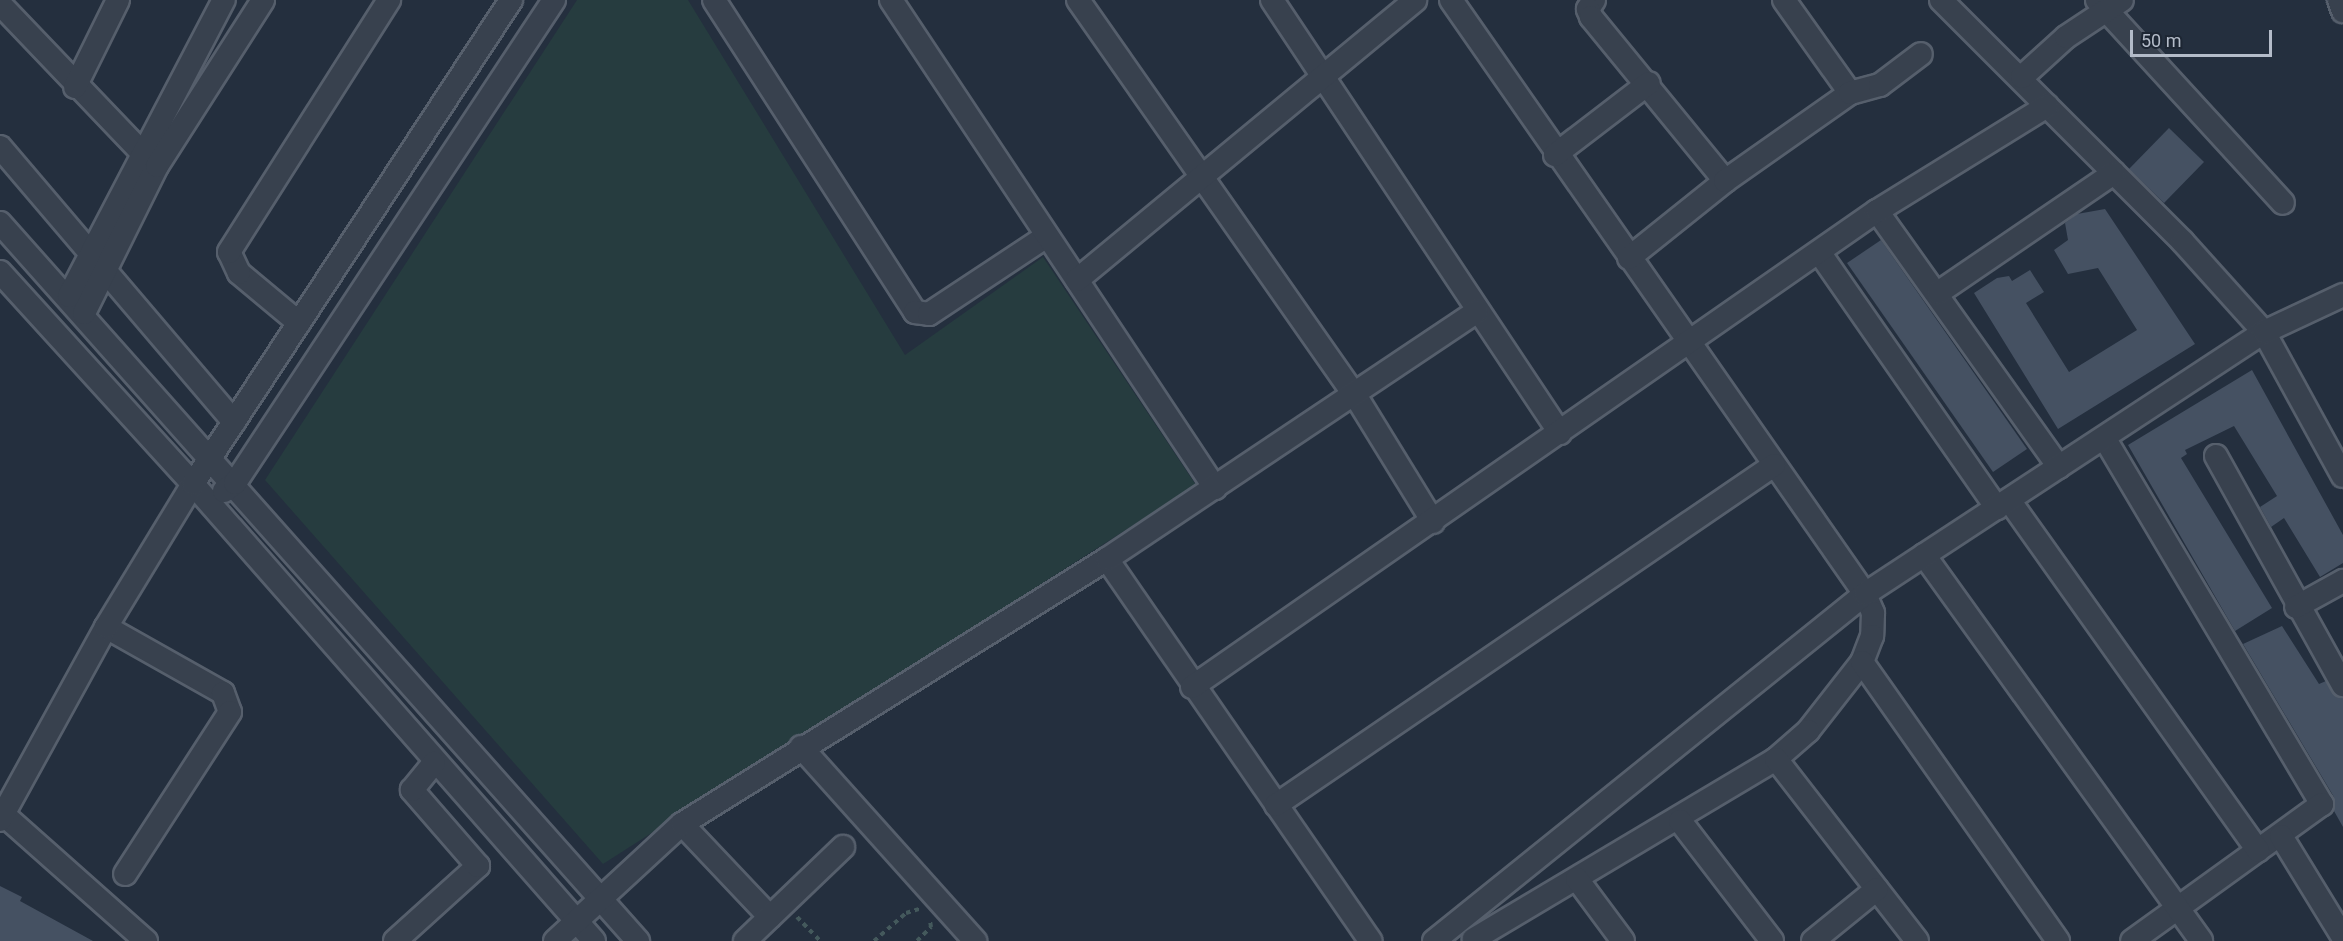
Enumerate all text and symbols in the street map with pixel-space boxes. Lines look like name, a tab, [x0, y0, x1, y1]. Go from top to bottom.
scale bar	[2133, 18, 2276, 56]
text: 50 m	[2141, 30, 2181, 51]

